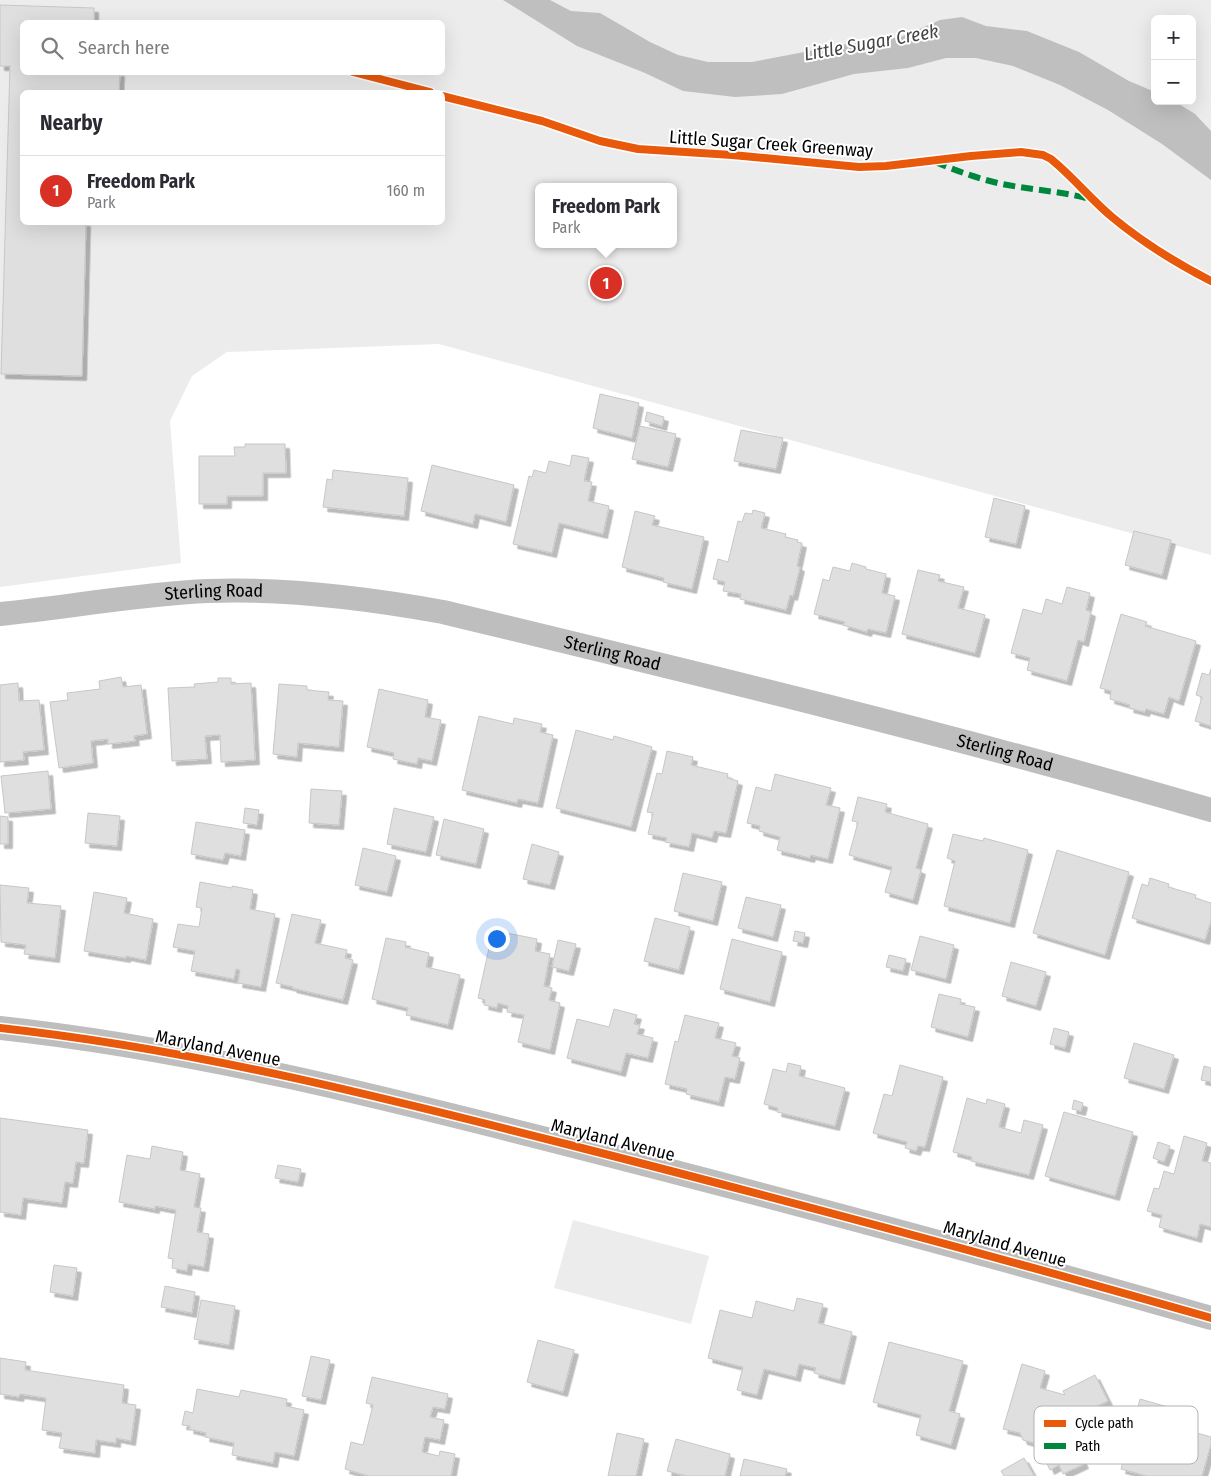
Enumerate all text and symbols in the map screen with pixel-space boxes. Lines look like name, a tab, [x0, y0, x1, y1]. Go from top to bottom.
map controls	[1151, 15, 1196, 105]
button: +	[1151, 15, 1196, 60]
water label: Little Sugar Creek	[802, 19, 940, 66]
search box	[20, 20, 445, 75]
icon: search	[38, 34, 66, 62]
text: Search here	[78, 36, 170, 59]
button: −	[1151, 60, 1196, 105]
text: Nearby	[40, 110, 102, 136]
street label: Little Sugar Creek Greenway	[668, 126, 874, 162]
text: Freedom Park	[87, 170, 195, 193]
text: 1	[53, 181, 59, 200]
text: 160 m	[386, 181, 425, 200]
popup	[535, 183, 677, 248]
text: Park	[87, 193, 115, 212]
text: Freedom Park	[552, 195, 660, 218]
text: Park	[552, 218, 580, 237]
pin: 1	[590, 264, 622, 302]
street label: Sterling Road	[163, 579, 263, 605]
street label: Sterling Road	[562, 631, 663, 675]
street label: Sterling Road	[954, 729, 1055, 776]
your location	[484, 926, 510, 952]
street label: Maryland Avenue	[154, 1025, 282, 1071]
street label: Maryland Avenue	[549, 1114, 677, 1166]
street label: Maryland Avenue	[941, 1216, 1069, 1272]
legend	[1034, 1406, 1198, 1464]
text: Cycle path	[1075, 1415, 1134, 1432]
text: Path	[1075, 1438, 1100, 1455]

